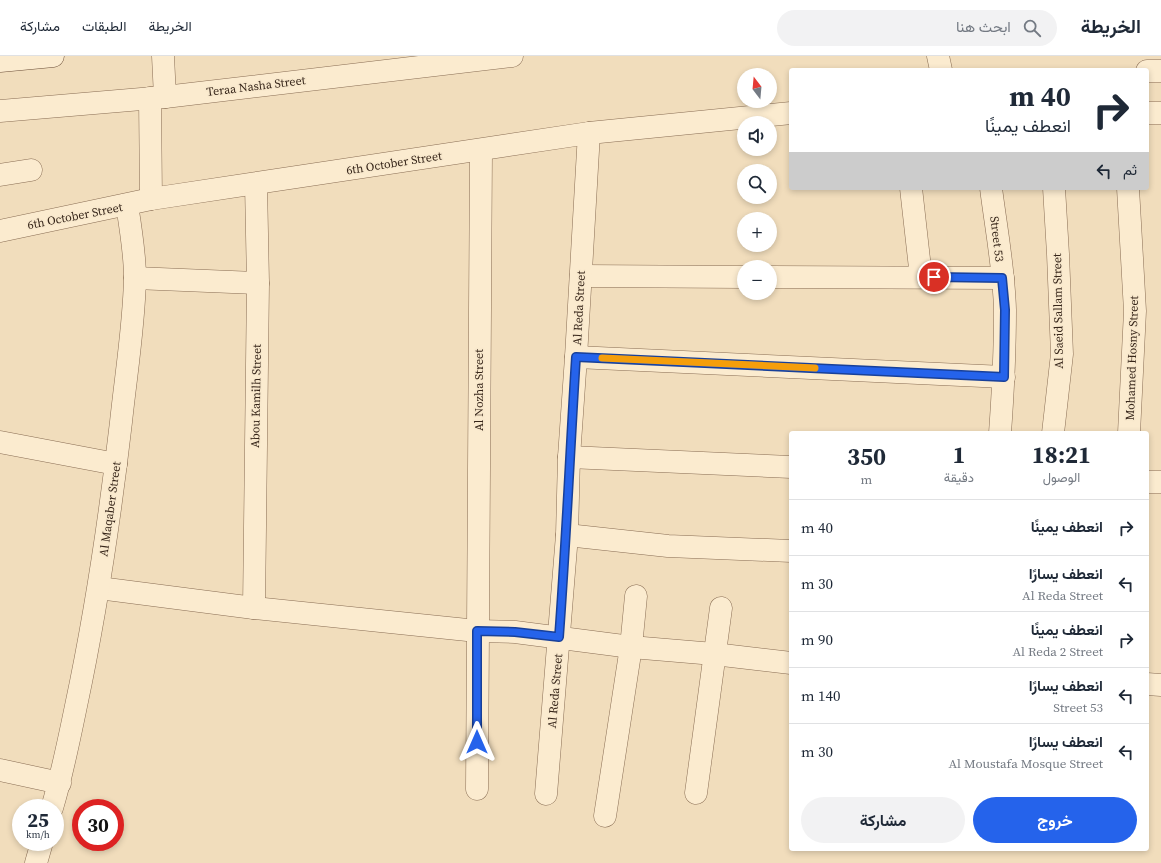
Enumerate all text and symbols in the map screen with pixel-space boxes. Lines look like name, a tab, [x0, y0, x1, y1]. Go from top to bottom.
search box	[777, 10, 1057, 46]
text: الخريطة	[1081, 13, 1141, 39]
text: مشاركة	[20, 16, 60, 36]
text: الطبقات	[82, 16, 126, 36]
text: الخريطة	[148, 16, 192, 36]
text: ابحث هنا	[956, 16, 1011, 37]
icon: search	[1021, 17, 1043, 39]
north arrow	[737, 68, 777, 108]
map controls	[737, 68, 777, 300]
street label: Teraa Nasha Street	[206, 72, 306, 100]
text: 40 m	[1009, 77, 1071, 115]
icon: right	[1085, 84, 1137, 136]
text: انعطف يمينًا	[985, 113, 1071, 138]
button: sound	[737, 116, 777, 156]
street label: 6th October Street	[345, 148, 443, 178]
text: ثم	[1123, 159, 1137, 180]
icon: left	[1093, 160, 1115, 182]
button: search	[737, 164, 777, 204]
street label: 6th October Street	[26, 199, 124, 233]
button: +	[737, 212, 777, 252]
street label: Street 53	[986, 215, 1008, 263]
street label: Al Saeid Sallam Street	[1049, 253, 1067, 369]
button: −	[737, 260, 777, 300]
pin	[917, 260, 951, 294]
icon: arrive	[923, 266, 945, 288]
street label: Al Reda Street	[569, 270, 589, 346]
street label: Mohamed Hosny Street	[1122, 295, 1142, 421]
street label: Abou Kamilh Street	[247, 344, 265, 448]
street label: Al Nozha Street	[471, 349, 487, 431]
text: 1	[952, 438, 965, 471]
text: 18:21	[1032, 438, 1091, 471]
text: 350	[847, 440, 886, 473]
street label: Al Maqaber Street	[95, 460, 125, 557]
text: دقيقة	[944, 469, 974, 486]
text: الوصول	[1043, 469, 1080, 486]
text: m	[861, 471, 872, 488]
text: انعطف يمينًا	[1031, 516, 1103, 537]
text: 40 m	[801, 517, 833, 538]
icon: right	[1115, 517, 1137, 539]
text: انعطف يسارًا	[1029, 563, 1103, 584]
text: 30 m	[801, 573, 833, 594]
icon: left	[1115, 573, 1137, 595]
text: Al Reda Street	[1022, 587, 1103, 604]
text: انعطف يمينًا	[1031, 619, 1103, 640]
text: 90 m	[801, 629, 833, 650]
icon: right	[1115, 629, 1137, 651]
text: Al Reda 2 Street	[1012, 643, 1103, 660]
street label: Al Reda Street	[544, 653, 566, 729]
text: انعطف يسارًا	[1029, 675, 1103, 696]
text: 140 m	[801, 685, 841, 706]
icon: left	[1115, 685, 1137, 707]
text: Street 53	[1053, 699, 1103, 716]
position arrow	[456, 721, 498, 763]
text: انعطف يسارًا	[1029, 731, 1103, 752]
text: 30 m	[801, 741, 833, 762]
icon: left	[1115, 741, 1137, 763]
text: Al Moustafa Mosque Street	[948, 755, 1103, 772]
button: مشاركة	[801, 797, 965, 843]
button: خروج	[973, 797, 1137, 843]
speed limit sign: 30	[72, 799, 124, 851]
text: 25	[27, 806, 49, 834]
text: km/h	[26, 828, 50, 841]

